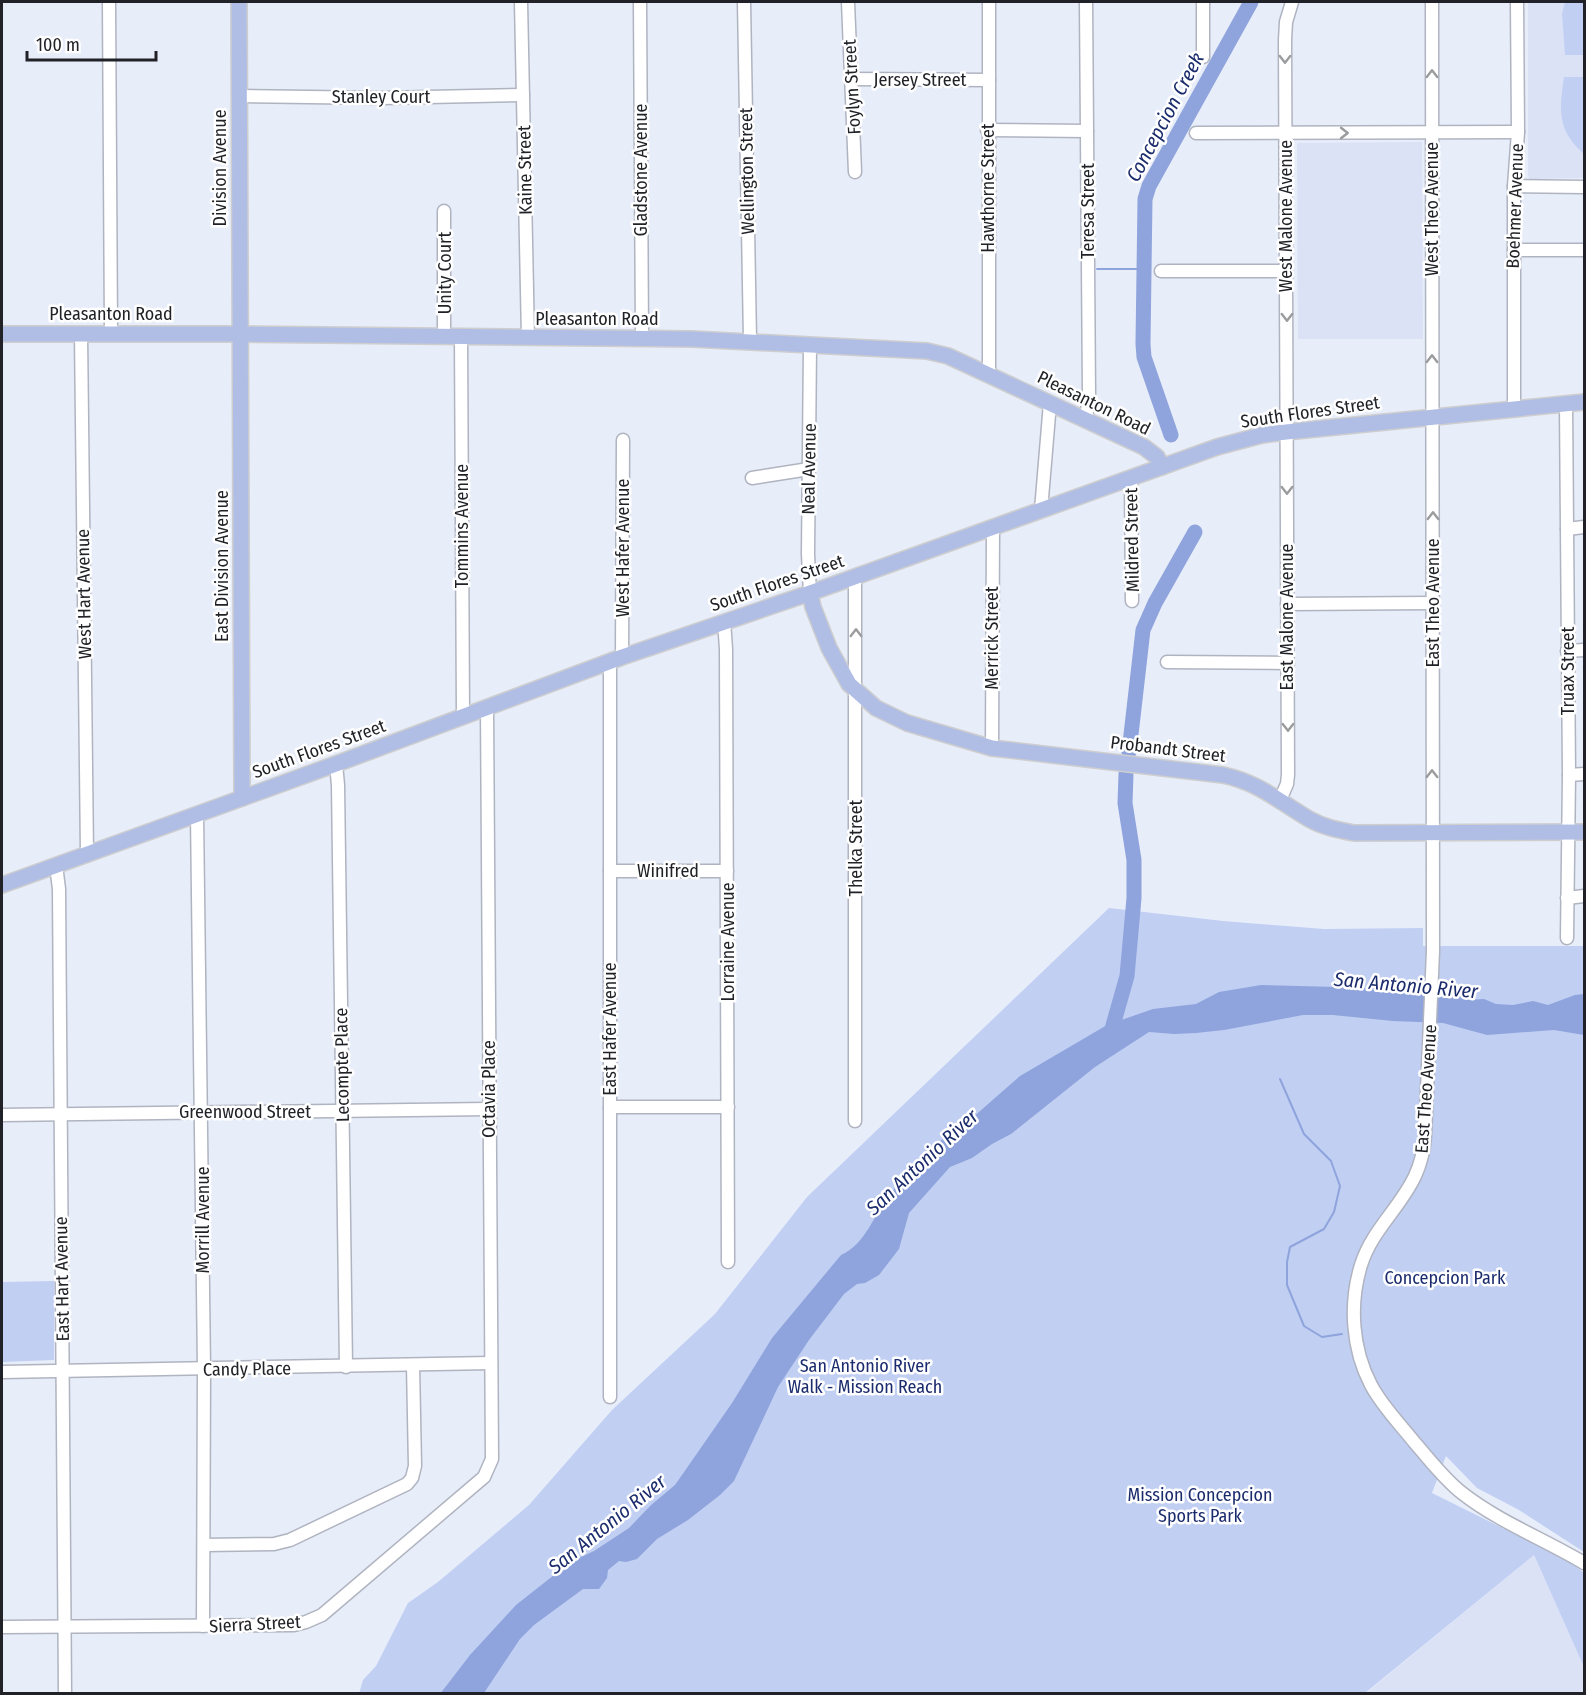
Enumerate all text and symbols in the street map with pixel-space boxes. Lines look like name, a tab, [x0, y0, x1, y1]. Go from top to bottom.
scale bar	[27, 24, 156, 62]
text: 100 m	[36, 34, 80, 56]
street label: Foylyn Street	[839, 39, 865, 135]
water label: Concepcion Creek	[1121, 48, 1209, 186]
one-way arrow	[1279, 55, 1291, 64]
street label: Jersey Street	[874, 69, 967, 91]
one-way arrow	[1426, 69, 1438, 78]
street label: Stanley Court	[332, 86, 430, 108]
street label: Gladstone Avenue	[630, 103, 652, 236]
street label: Wellington Street	[735, 107, 759, 235]
street label: Division Avenue	[209, 109, 231, 227]
street label: Hawthorne Street	[977, 123, 999, 253]
street label: Kaine Street	[513, 125, 537, 215]
one-way arrow	[1339, 127, 1348, 139]
street label: West Malone Avenue	[1275, 140, 1297, 292]
street label: West Theo Avenue	[1421, 142, 1443, 276]
street label: Boehmer Avenue	[1502, 143, 1528, 269]
street label: Teresa Street	[1077, 163, 1099, 259]
street label: Unity Court	[434, 232, 456, 314]
street label: Pleasanton Road	[49, 303, 173, 325]
street label: Pleasanton Road	[535, 308, 659, 330]
one-way arrow	[1281, 313, 1293, 322]
one-way arrow	[1426, 354, 1439, 363]
street label: Pleasanton Road	[1034, 366, 1154, 440]
street label: South Flores Street	[1239, 391, 1381, 433]
street label: Neal Avenue	[797, 423, 821, 515]
street label: Tommins Avenue	[451, 464, 473, 588]
street label: West Hafer Avenue	[612, 479, 634, 617]
one-way arrow	[1281, 486, 1293, 495]
street label: Mildred Street	[1120, 487, 1144, 592]
street label: East Division Avenue	[211, 490, 233, 642]
one-way arrow	[1427, 512, 1439, 521]
street label: West Hart Avenue	[72, 529, 96, 659]
street label: East Theo Avenue	[1422, 538, 1444, 668]
street label: East Malone Avenue	[1276, 543, 1298, 691]
street label: South Flores Street	[707, 550, 847, 616]
street label: Merrick Street	[981, 586, 1003, 690]
street label: Truax Street	[1557, 627, 1579, 715]
one-way arrow	[850, 629, 862, 638]
street label: South Flores Street	[249, 715, 389, 783]
one-way arrow	[1282, 723, 1294, 732]
street label: Probandt Street	[1109, 731, 1227, 767]
one-way arrow	[1426, 770, 1438, 779]
street label: Thelka Street	[845, 799, 867, 896]
street label: Winifred	[637, 860, 699, 882]
street label: Lorraine Avenue	[717, 882, 739, 1002]
street label: East Hafer Avenue	[599, 962, 621, 1096]
water label: San Antonio River	[1332, 967, 1480, 1003]
street label: Lecompte Place	[330, 1008, 354, 1122]
street label: East Theo Avenue	[1411, 1024, 1441, 1154]
street label: Octavia Place	[478, 1040, 500, 1138]
street label: Greenwood Street	[179, 1101, 311, 1123]
water label: San Antonio River	[860, 1103, 984, 1221]
street label: Morrill Avenue	[192, 1166, 214, 1274]
street label: East Hart Avenue	[50, 1216, 74, 1342]
park label: Concepcion Park	[1385, 1267, 1506, 1289]
park label: San Antonio River Walk - Mission Reach	[788, 1355, 942, 1398]
street label: Candy Place	[203, 1357, 291, 1381]
water label: San Antonio River	[543, 1469, 671, 1579]
park label: Mission Concepcion Sports Park	[1127, 1484, 1273, 1527]
street label: Sierra Street	[209, 1611, 301, 1637]

